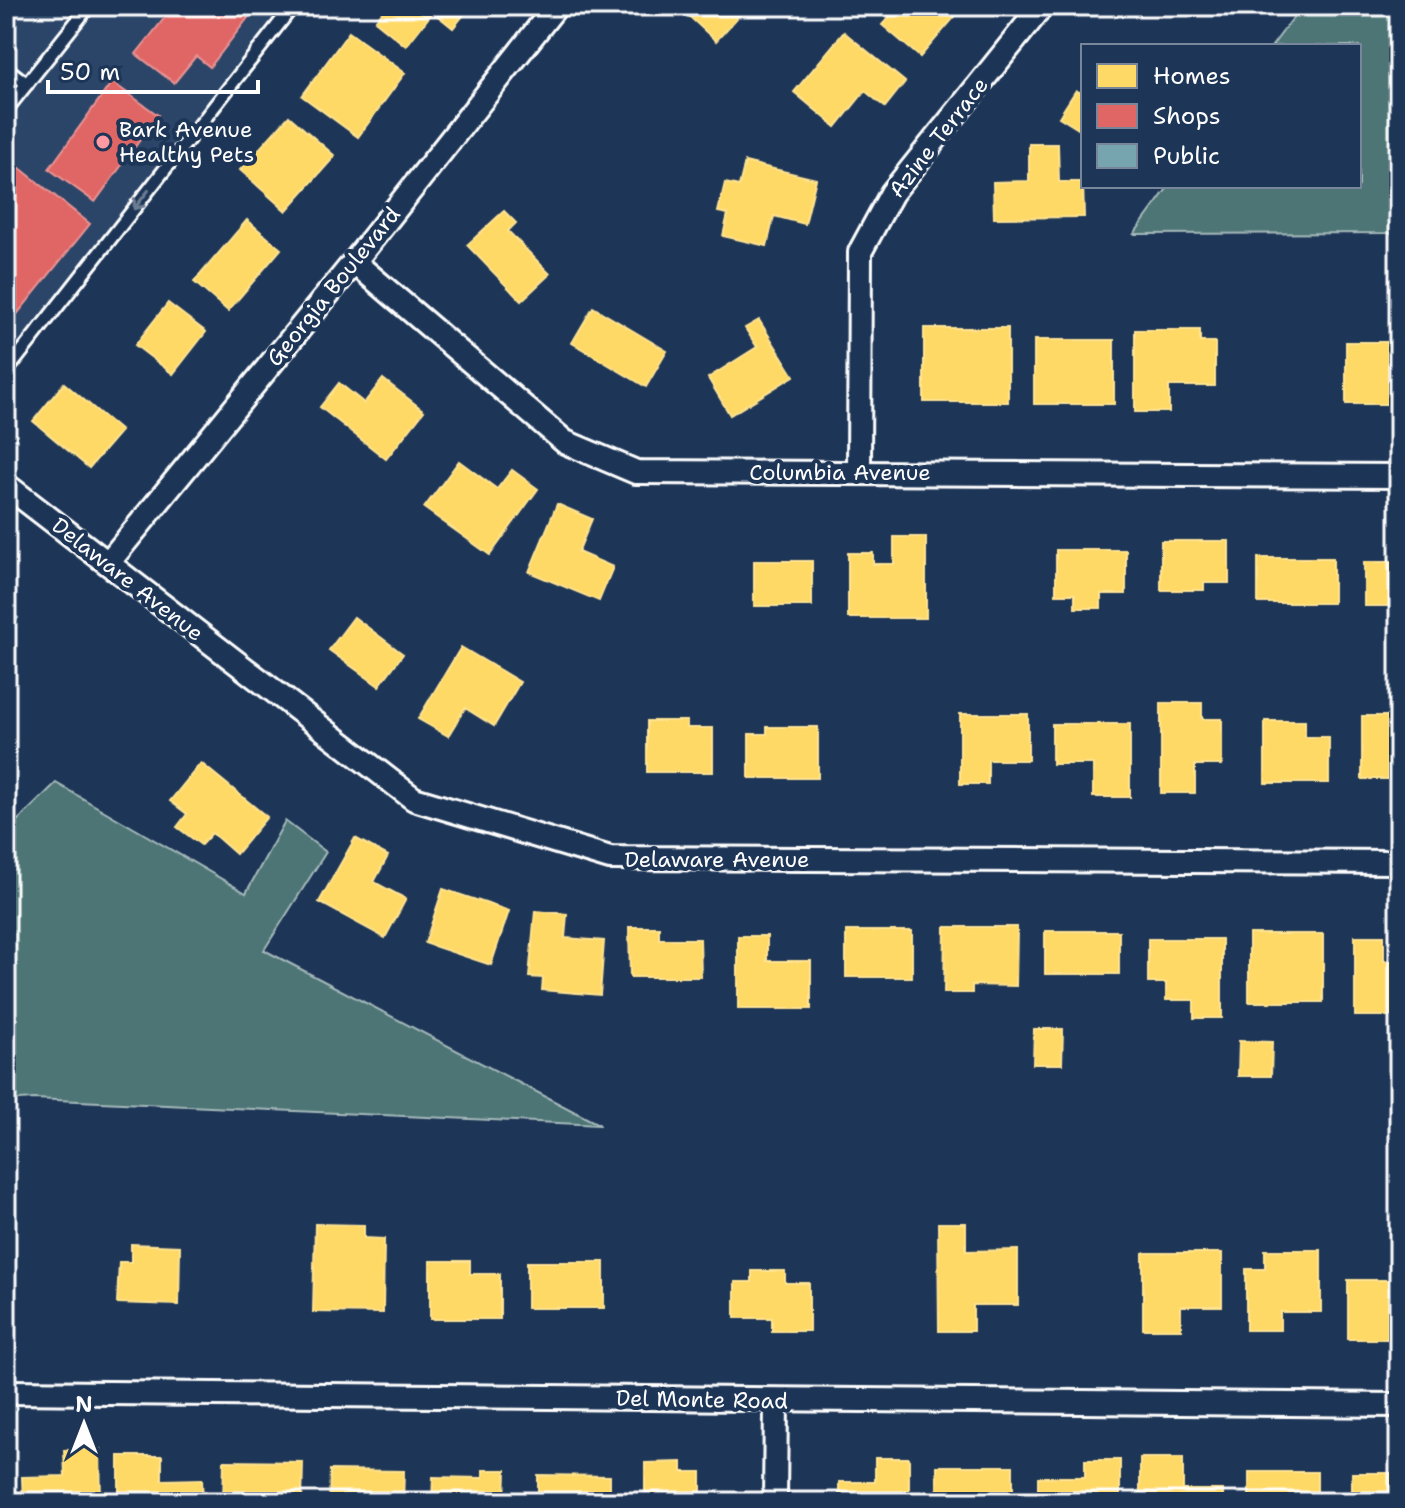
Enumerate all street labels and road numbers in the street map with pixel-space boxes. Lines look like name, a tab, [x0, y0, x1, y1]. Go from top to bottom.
street label: Azine Terrace	[882, 71, 995, 204]
street label: Georgia Boulevard	[260, 200, 407, 372]
street label: Columbia Avenue	[749, 458, 931, 487]
street label: Delaware Avenue	[46, 511, 210, 648]
street label: Delaware Avenue	[625, 845, 810, 874]
street label: Del Monte Road	[616, 1383, 788, 1416]

